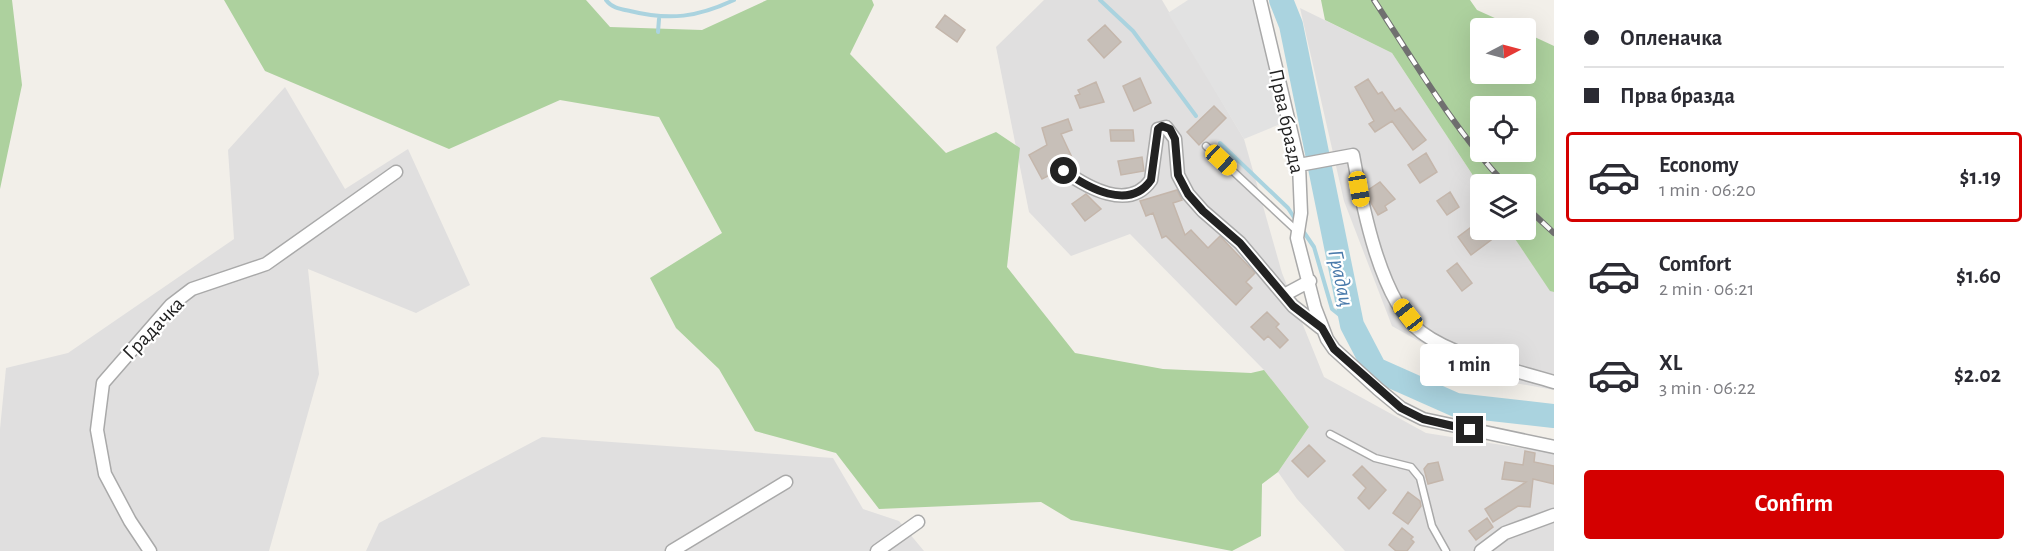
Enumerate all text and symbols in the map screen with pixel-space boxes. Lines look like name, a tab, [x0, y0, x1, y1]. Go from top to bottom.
north arrow	[1470, 18, 1536, 84]
map controls	[1470, 18, 1536, 240]
text: Опленачка	[1620, 27, 1722, 49]
street label: Прва бразда	[1265, 67, 1308, 176]
text: Прва бразда	[1620, 85, 1735, 107]
button: locate	[1470, 96, 1536, 162]
car	[1202, 141, 1240, 179]
icon: car	[1587, 150, 1641, 204]
text: Economy	[1659, 154, 1739, 176]
route start	[1050, 157, 1077, 184]
text: $1.19	[1960, 166, 2001, 188]
car	[1347, 170, 1371, 208]
button: layers	[1470, 174, 1536, 240]
text: 1 min · 06:20	[1659, 180, 1756, 200]
water label: Градац	[1323, 248, 1358, 309]
icon: car	[1587, 249, 1641, 303]
text: Comfort	[1659, 253, 1731, 275]
text: $1.60	[1956, 265, 2001, 287]
text: 2 min · 06:21	[1659, 279, 1754, 299]
street label: Градачка	[119, 293, 188, 364]
car	[1390, 295, 1426, 335]
callout: 1 min	[1420, 343, 1520, 385]
icon: car	[1587, 348, 1641, 402]
text: XL	[1659, 352, 1682, 374]
text: 1 min	[1448, 355, 1491, 375]
text: $2.02	[1954, 364, 2001, 386]
text: 3 min · 06:22	[1659, 378, 1756, 398]
route end	[1456, 416, 1483, 443]
button: Confirm	[1584, 470, 2004, 539]

